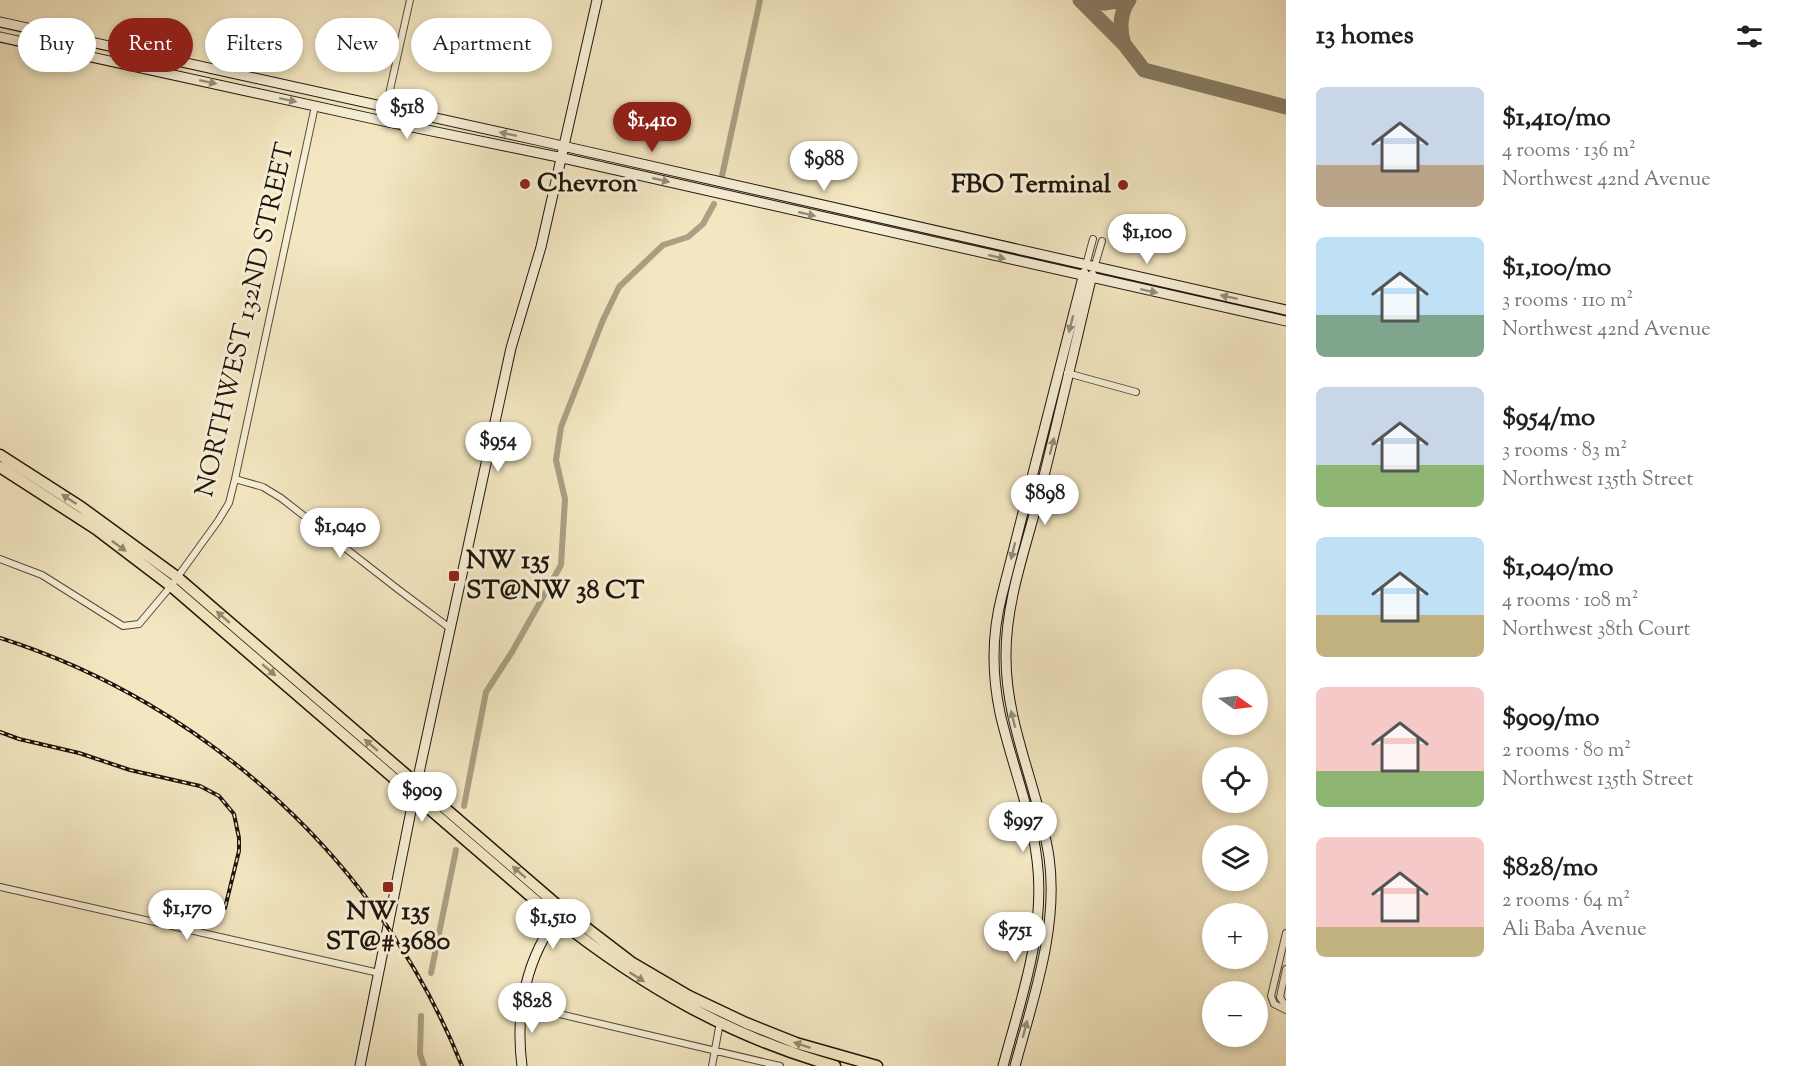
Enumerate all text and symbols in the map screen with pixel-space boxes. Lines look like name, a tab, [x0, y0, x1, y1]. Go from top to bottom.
chip: Buy	[18, 18, 96, 72]
chip: Rent	[108, 18, 193, 72]
chip: Filters	[205, 18, 303, 72]
chip: New	[315, 18, 399, 72]
chip: Apartment	[411, 18, 552, 72]
text: 13 homes	[1316, 18, 1414, 55]
icon: filters	[1733, 20, 1766, 53]
one-way arrow	[199, 78, 217, 88]
pin: $518	[371, 89, 443, 140]
text: $518	[390, 94, 424, 123]
one-way arrow	[279, 96, 298, 105]
text: $1,410/mo	[1502, 100, 1611, 137]
pin: $1,410	[603, 102, 701, 153]
text: $1,410	[627, 107, 677, 136]
icon: home	[1364, 111, 1436, 183]
one-way arrow	[499, 129, 518, 138]
text: 4 rooms · 136 m²	[1502, 137, 1636, 166]
street label: NORTHWEST 132ND STREET	[187, 139, 305, 501]
pin: $988	[788, 141, 860, 192]
text: $988	[804, 146, 844, 175]
place label: Chevron	[537, 166, 638, 203]
text: Northwest 42nd Avenue	[1502, 166, 1711, 195]
place label: FBO Terminal	[951, 167, 1112, 204]
one-way arrow	[652, 176, 670, 186]
marker: Chevron	[518, 177, 532, 191]
marker: FBO Terminal	[1116, 178, 1130, 192]
one-way arrow	[798, 210, 817, 219]
pin: $1,100	[1098, 214, 1196, 265]
text: $1,100	[1122, 219, 1172, 248]
text: $1,100/mo	[1502, 250, 1611, 287]
one-way arrow	[988, 253, 1007, 262]
icon: home	[1364, 261, 1436, 333]
one-way arrow	[1139, 286, 1158, 296]
text: 3 rooms · 110 m²	[1502, 287, 1633, 316]
one-way arrow	[1219, 292, 1238, 301]
one-way arrow	[1066, 315, 1076, 333]
text: Northwest 42nd Avenue	[1502, 316, 1711, 345]
text: $954/mo	[1502, 400, 1595, 437]
icon: home	[1364, 411, 1436, 483]
pin: $954	[462, 422, 534, 473]
text: $954	[479, 427, 517, 456]
one-way arrow	[1047, 437, 1057, 455]
text: 3 rooms · 83 m²	[1502, 437, 1627, 466]
text: Northwest 135th Street	[1502, 466, 1693, 495]
pin: $898	[1009, 475, 1081, 526]
text: $898	[1025, 480, 1065, 509]
one-way arrow	[60, 493, 77, 504]
pin: $1,040	[291, 508, 389, 559]
text: $1,040	[314, 513, 366, 542]
one-way arrow	[110, 540, 126, 552]
one-way arrow	[1008, 542, 1017, 560]
place label: NW 135 ST@NW 38 CT	[466, 543, 645, 610]
text: $1,040/mo	[1502, 550, 1614, 587]
icon: home	[1364, 561, 1436, 633]
marker: NW 135 ST@NW 38 CT	[447, 569, 461, 583]
text: 4 rooms · 108 m²	[1502, 587, 1638, 616]
one-way arrow	[216, 611, 231, 624]
text: Northwest 38th Court	[1502, 616, 1690, 645]
one-way arrow	[261, 663, 276, 676]
north arrow	[1202, 669, 1268, 735]
map controls	[1202, 669, 1268, 1047]
text: $909/mo	[1502, 700, 1599, 737]
one-way arrow	[1008, 710, 1018, 728]
icon: home	[1364, 711, 1436, 783]
text: 2 rooms · 80 m²	[1502, 737, 1631, 766]
one-way arrow	[363, 738, 379, 751]
button: locate	[1202, 747, 1268, 813]
text: Northwest 135th Street	[1502, 766, 1693, 795]
pin: $909	[386, 772, 458, 823]
text: $909	[402, 777, 442, 806]
pin: $997	[987, 802, 1059, 853]
text: $997	[1003, 807, 1043, 836]
button: layers	[1202, 825, 1268, 891]
text: $828/mo	[1502, 850, 1598, 887]
icon: home	[1364, 861, 1436, 933]
one-way arrow	[512, 866, 527, 879]
marker: NW 135 ST@# 3680	[381, 880, 395, 894]
text: 2 rooms · 64 m²	[1502, 887, 1630, 916]
pin: $1,170	[138, 890, 236, 941]
place label: NW 135 ST@# 3680	[326, 894, 450, 961]
text: $1,170	[162, 895, 212, 924]
pin: $1,510	[504, 899, 602, 950]
button: +	[1202, 903, 1268, 969]
text: $1,510	[530, 904, 576, 933]
pin: $751	[979, 912, 1051, 963]
text: Ali Baba Avenue	[1502, 916, 1647, 945]
text: $751	[998, 917, 1032, 946]
one-way arrow	[629, 972, 645, 983]
button: −	[1202, 981, 1268, 1047]
pin: $828	[496, 983, 568, 1034]
text: $828	[512, 988, 552, 1017]
one-way arrow	[1021, 1020, 1031, 1038]
one-way arrow	[793, 1040, 811, 1049]

